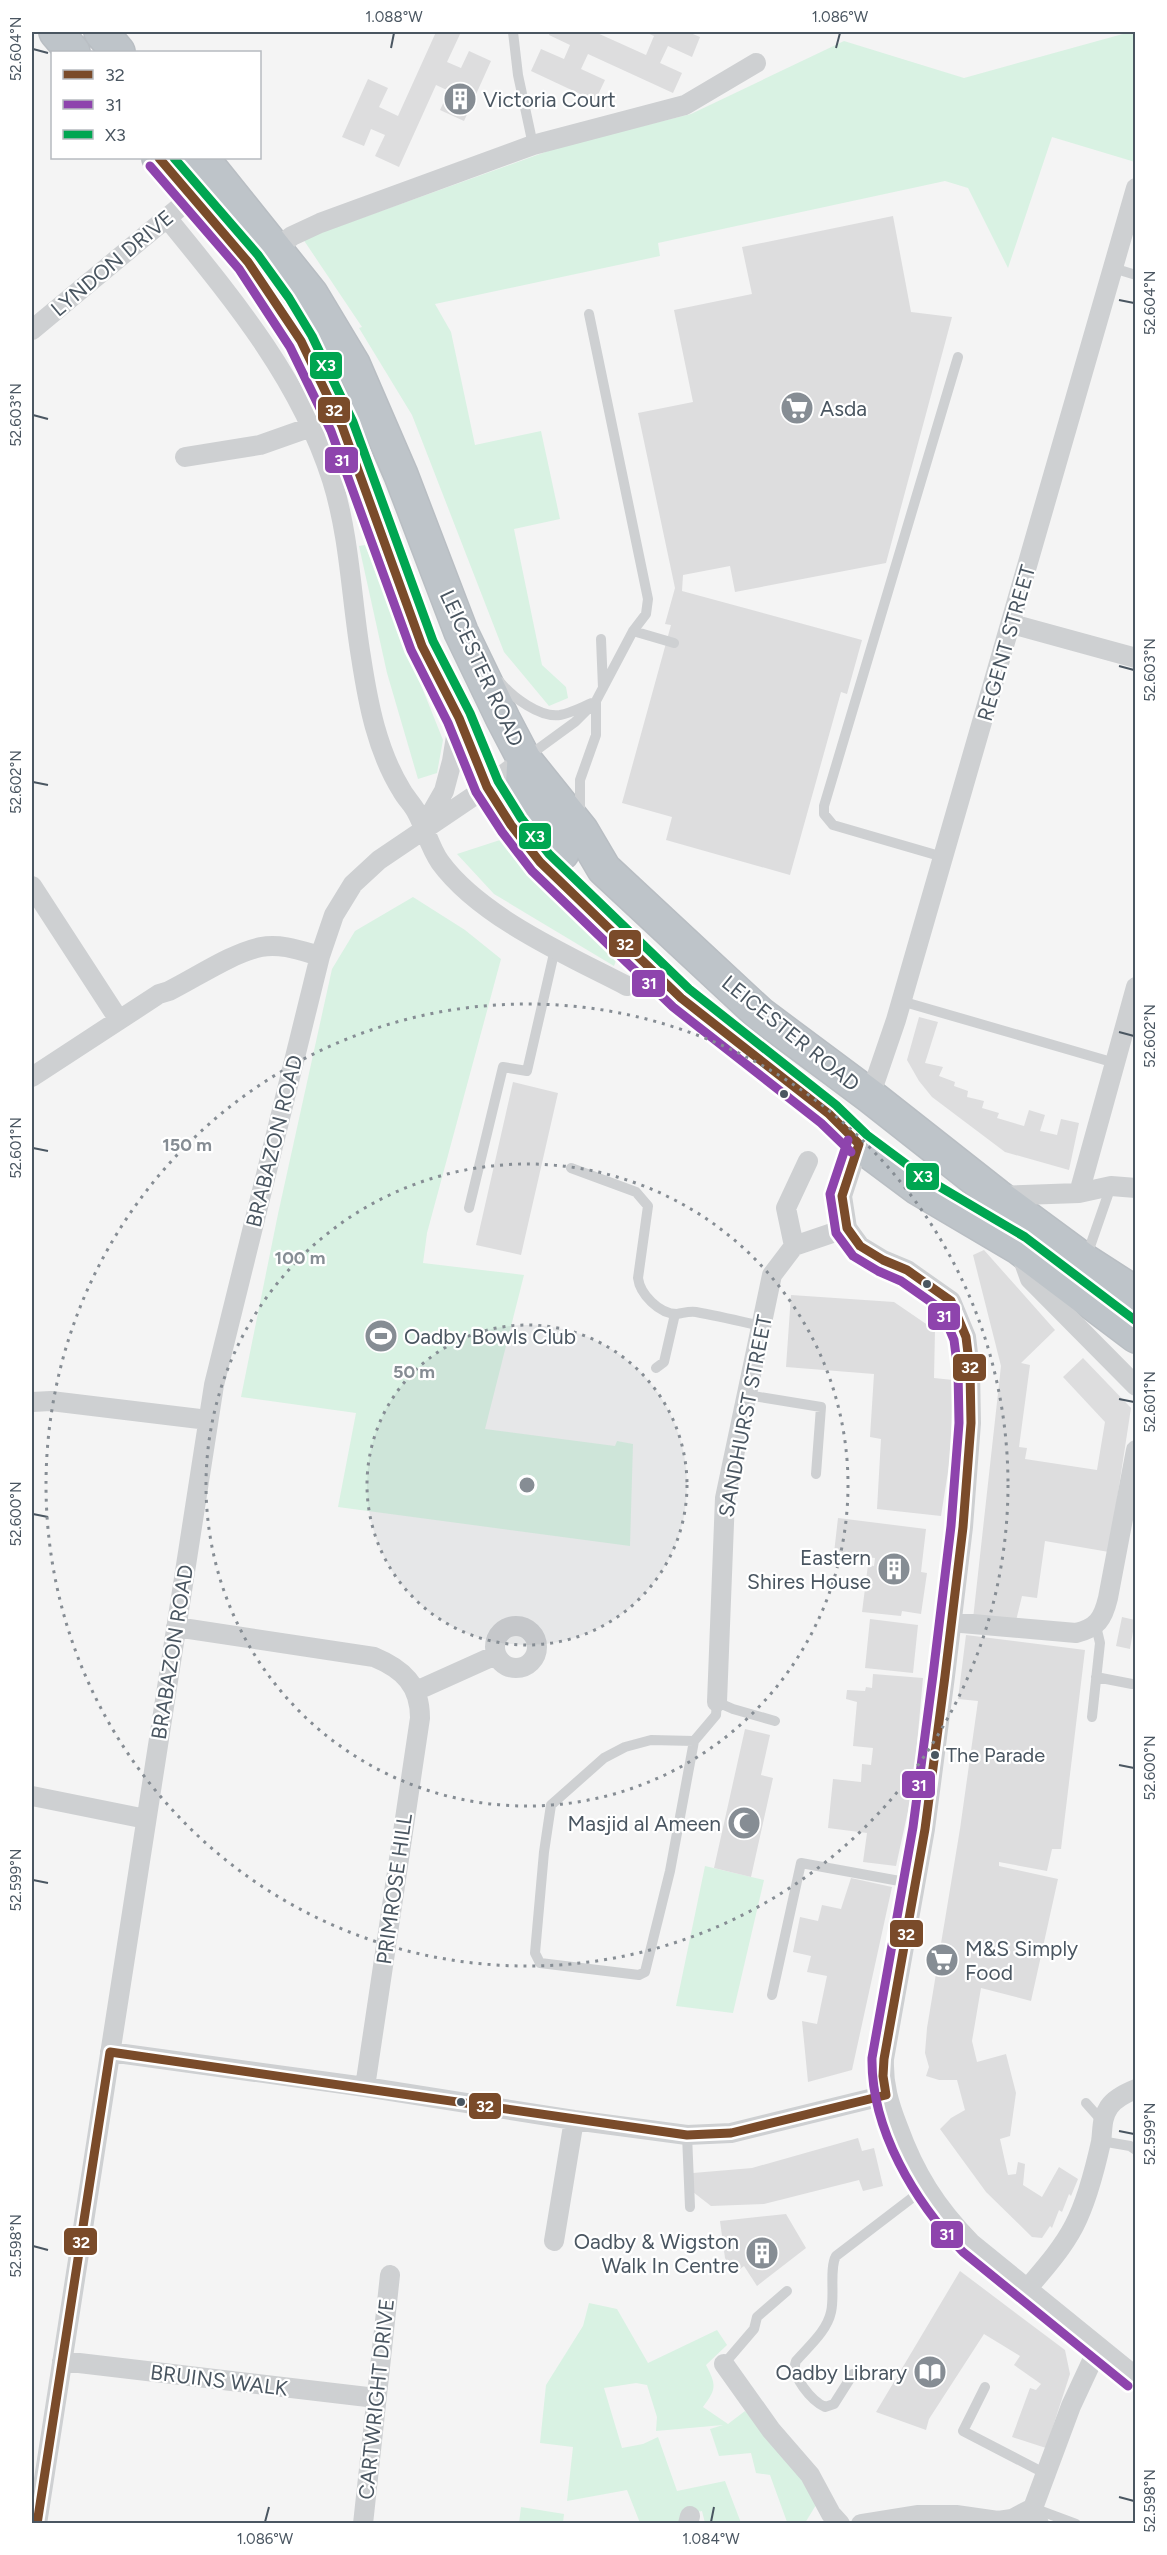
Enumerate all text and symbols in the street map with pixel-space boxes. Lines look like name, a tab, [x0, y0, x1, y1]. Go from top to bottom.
text: 1.088°W	[365, 8, 423, 26]
text: 1.086°W	[812, 8, 869, 26]
text: 52.604°N	[7, 17, 25, 81]
legend	[51, 51, 261, 159]
text: 32	[105, 64, 125, 86]
building icon: Victoria Court	[442, 81, 478, 117]
place label: Victoria Court	[483, 87, 616, 112]
text: 31	[105, 94, 122, 116]
text: X3	[105, 124, 126, 146]
street label: LYNDON DRIVE	[46, 205, 178, 321]
text: 52.604°N	[1141, 271, 1159, 335]
line badge: X3	[309, 351, 343, 380]
text: X3	[316, 356, 336, 375]
text: 52.603°N	[7, 383, 25, 447]
supermarket icon: Asda	[779, 390, 815, 426]
line badge: 32	[317, 396, 351, 424]
place label: Asda	[820, 396, 867, 421]
text: 32	[325, 401, 343, 420]
line badge: 31	[324, 446, 359, 474]
text: 31	[334, 451, 350, 470]
street label: REGENT STREET	[972, 562, 1040, 724]
street label: LEICESTER ROAD	[435, 586, 529, 750]
text: 52.603°N	[1141, 638, 1159, 702]
text: 52.602°N	[7, 750, 25, 814]
line badge: X3	[518, 822, 552, 850]
text: X3	[525, 827, 545, 846]
line badge: 32	[608, 929, 642, 958]
text: 32	[616, 935, 634, 954]
line badge: 31	[631, 969, 666, 998]
street label: LEICESTER ROAD	[717, 970, 865, 1096]
text: 31	[641, 974, 657, 993]
text: 52.602°N	[1141, 1004, 1159, 1068]
street label: BRABAZON ROAD	[241, 1052, 307, 1230]
unlabelled marker	[778, 1088, 790, 1100]
text: 52.601°N	[7, 1117, 25, 1179]
text: 150 m	[162, 1134, 212, 1156]
line badge: X3	[905, 1162, 940, 1191]
text: X3	[913, 1167, 933, 1186]
text: 100 m	[275, 1247, 325, 1269]
unlabelled marker	[921, 1278, 933, 1290]
line badge: 31	[927, 1302, 961, 1331]
text: 31	[936, 1307, 952, 1326]
street label: SANDHURST STREET	[713, 1312, 777, 1519]
sports icon: Oadby Bowls Club	[363, 1318, 399, 1354]
place label: Oadby Bowls Club	[404, 1324, 576, 1349]
line badge: 32	[952, 1353, 987, 1382]
text: 32	[961, 1358, 979, 1377]
text: 50 m	[393, 1361, 435, 1383]
text: 52.601°N	[1141, 1371, 1159, 1433]
centre of rings	[517, 1475, 537, 1495]
text: 52.600°N	[7, 1482, 25, 1547]
place label: Eastern Shires House	[747, 1545, 871, 1594]
building icon: Eastern Shires House	[876, 1551, 912, 1587]
street label: BRABAZON ROAD	[146, 1563, 198, 1741]
text: 52.600°N	[1141, 1736, 1159, 1801]
place label: The Parade	[946, 1743, 1045, 1767]
marker: The Parade	[929, 1749, 941, 1761]
line badge: 31	[901, 1770, 936, 1799]
text: 31	[911, 1776, 927, 1795]
mosque icon: Masjid al Ameen	[726, 1805, 762, 1841]
place label: Masjid al Ameen	[567, 1811, 721, 1836]
street label: PRIMROSE HILL	[371, 1812, 417, 1966]
text: 52.599°N	[7, 1849, 25, 1911]
line badge: 32	[889, 1919, 924, 1948]
text: 32	[897, 1925, 915, 1944]
place label: M&S Simply Food	[965, 1936, 1078, 1985]
supermarket icon: M&S Simply Food	[924, 1942, 960, 1978]
line badge: 32	[468, 2092, 502, 2120]
unlabelled marker	[455, 2096, 467, 2108]
text: 32	[476, 2097, 494, 2116]
text: 52.599°N	[1141, 2103, 1159, 2165]
text: 52.598°N	[7, 2214, 25, 2278]
line badge: 31	[930, 2220, 964, 2249]
text: 31	[939, 2225, 955, 2244]
line badge: 32	[63, 2227, 98, 2256]
place label: Oadby & Wigston Walk In Centre	[574, 2229, 739, 2278]
text: 32	[72, 2233, 90, 2252]
building icon: Oadby & Wigston Walk In Centre	[744, 2235, 780, 2271]
street label: CARTWRIGHT DRIVE	[353, 2297, 399, 2501]
library icon: Oadby Library	[912, 2354, 948, 2390]
street label: BRUINS WALK	[149, 2359, 289, 2401]
place label: Oadby Library	[775, 2360, 907, 2385]
text: 52.598°N	[1141, 2469, 1159, 2533]
text: 1.086°W	[237, 2530, 294, 2548]
text: 1.084°W	[682, 2530, 740, 2548]

